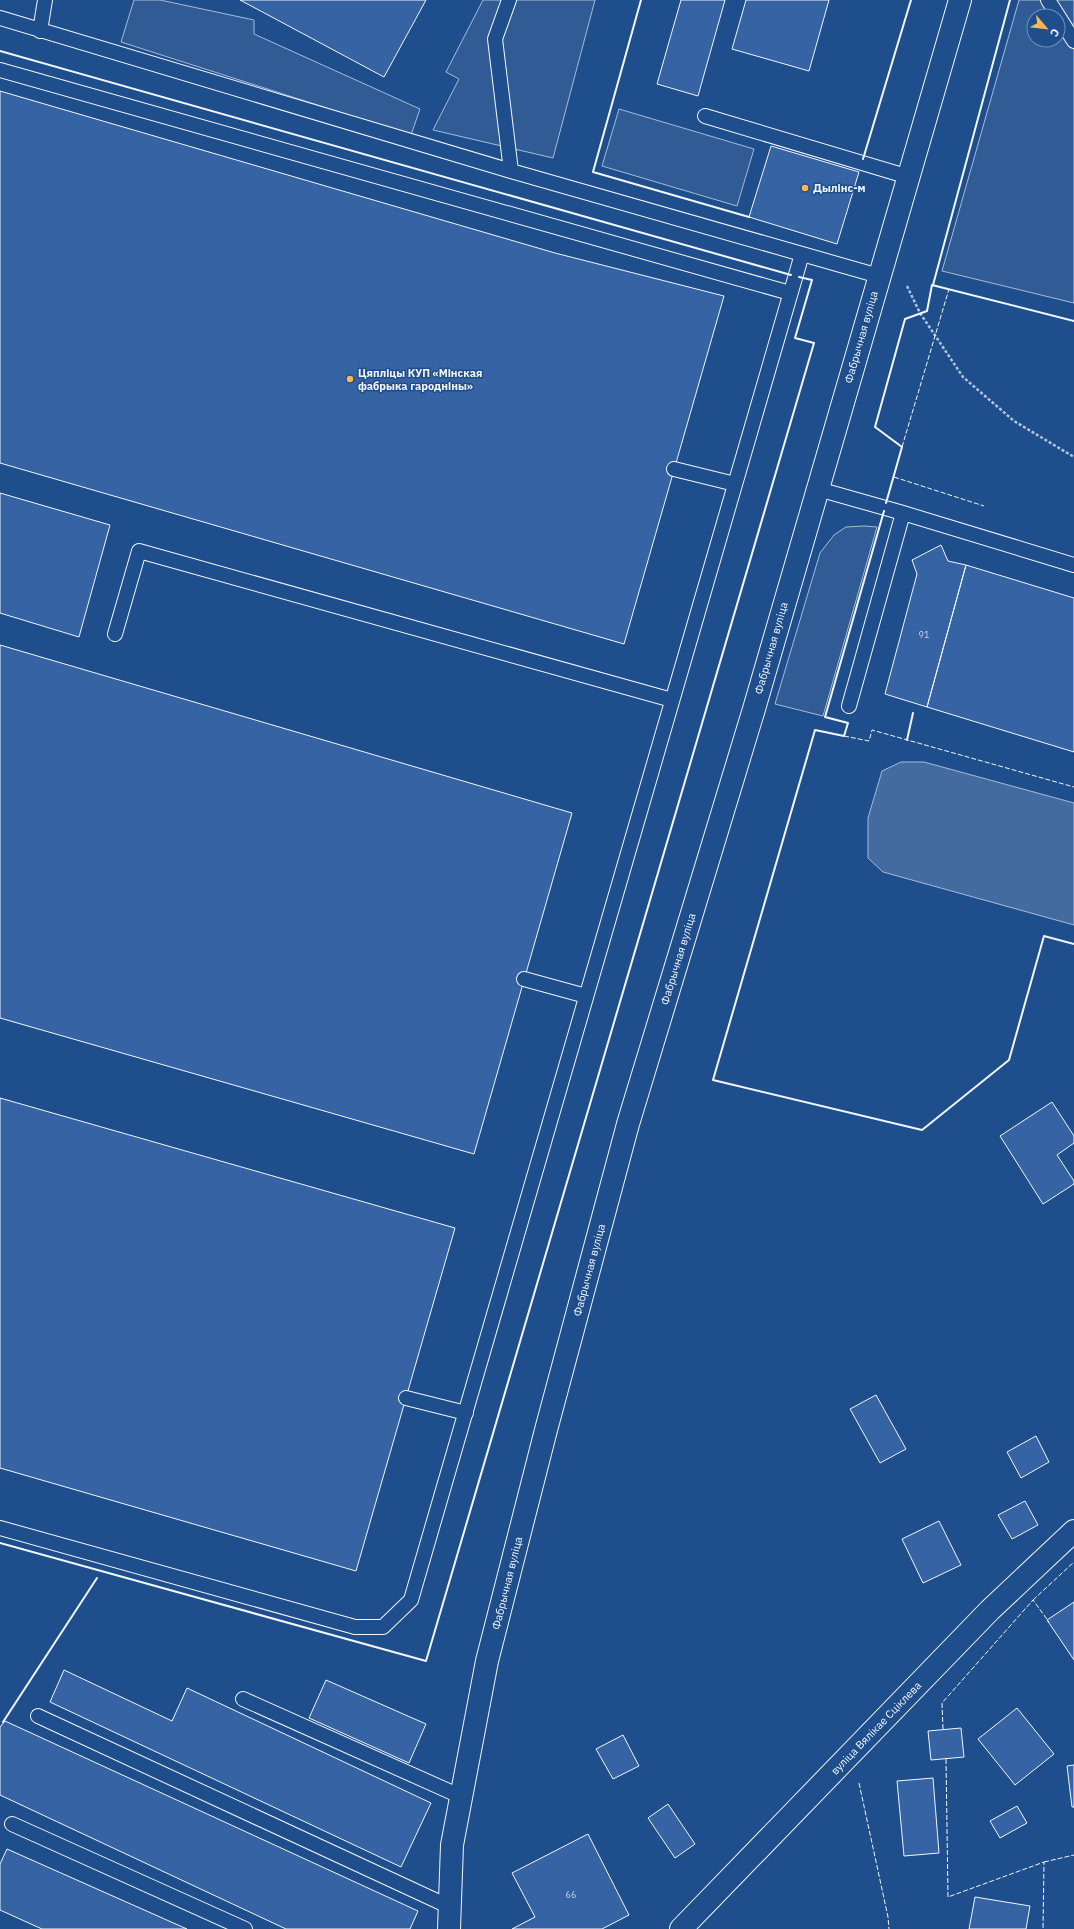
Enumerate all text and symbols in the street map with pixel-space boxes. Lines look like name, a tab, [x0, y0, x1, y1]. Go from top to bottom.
north arrow	[1026, 8, 1066, 48]
text: С	[1047, 26, 1063, 39]
place label: Дылінс-м	[813, 181, 866, 195]
marker: Дылінс-м	[800, 183, 810, 193]
street label: Фабрычная вуліца	[841, 289, 881, 385]
place label: Цяпліцы КУП «Мінская фабрыка гародніны»	[358, 366, 482, 393]
marker: Цяпліцы КУП «Мінская фабрыка гародніны»	[345, 374, 355, 384]
street label: Фабрычная вуліца	[751, 600, 791, 696]
house number: 91	[919, 629, 929, 640]
street label: Фабрычная вуліца	[657, 911, 699, 1007]
street label: Фабрычная вуліца	[570, 1222, 608, 1318]
street label: Фабрычная вуліца	[489, 1535, 525, 1631]
street label: вуліца Вялікае Сціклева	[828, 1678, 924, 1778]
house number: 66	[566, 1889, 576, 1900]

